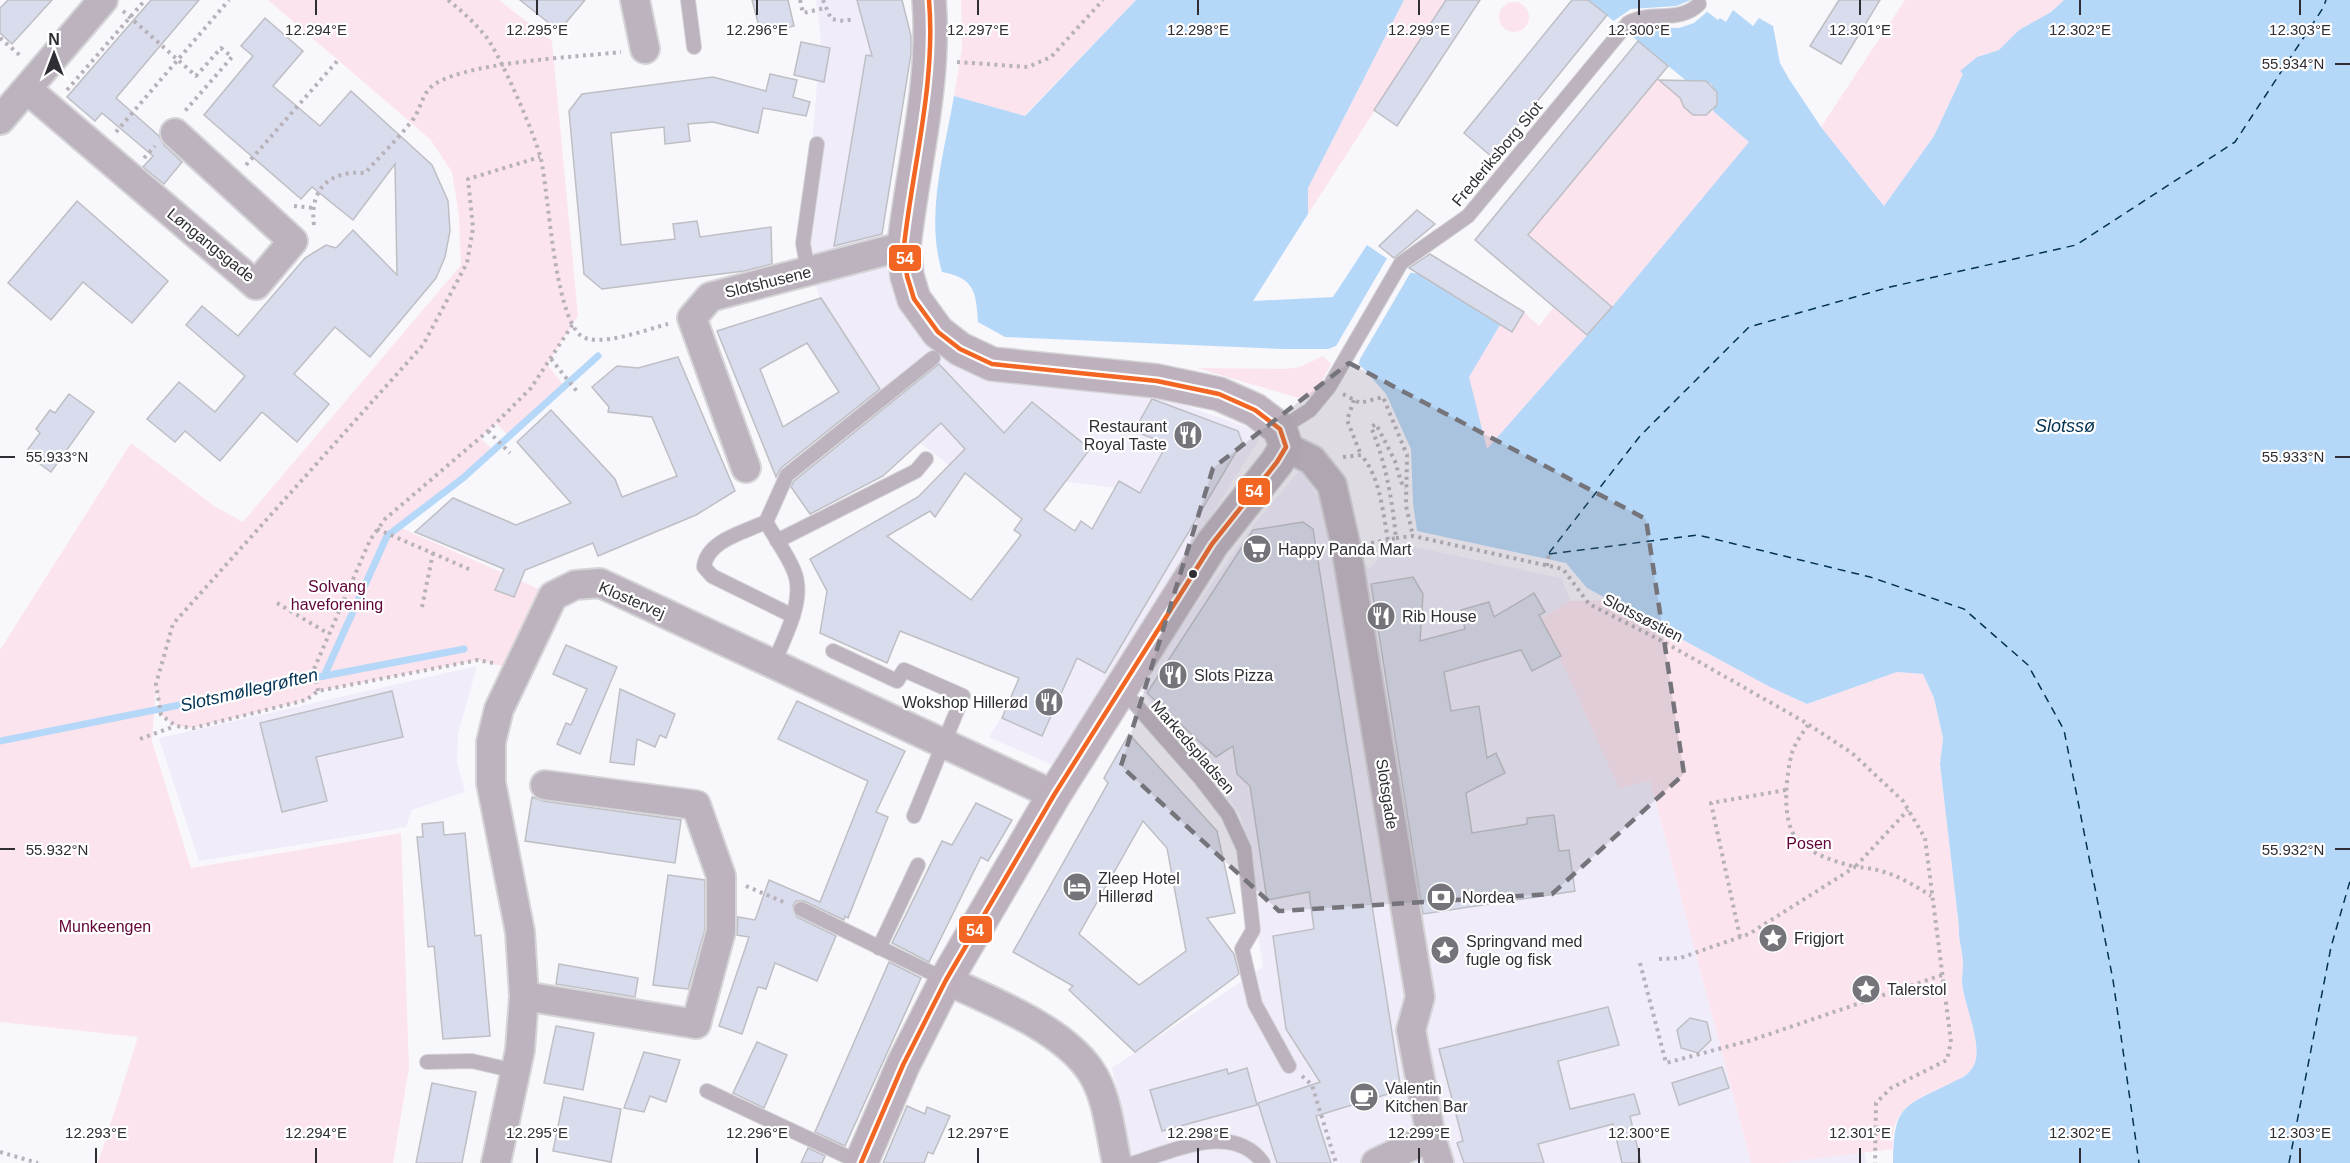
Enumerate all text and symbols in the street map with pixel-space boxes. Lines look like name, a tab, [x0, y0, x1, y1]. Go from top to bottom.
text: 12.294°E	[285, 21, 347, 38]
text: 12.295°E	[506, 21, 568, 38]
text: 12.296°E	[726, 21, 788, 38]
text: 12.297°E	[947, 21, 1009, 38]
text: 12.298°E	[1167, 21, 1229, 38]
text: 12.299°E	[1388, 21, 1450, 38]
text: 12.300°E	[1608, 21, 1670, 38]
text: 12.301°E	[1829, 21, 1891, 38]
text: 12.302°E	[2049, 21, 2111, 38]
text: 12.303°E	[2269, 21, 2331, 38]
north arrow	[24, 24, 84, 84]
text: N	[48, 31, 60, 48]
text: 55.934°N	[2262, 55, 2324, 72]
street label: Frederiksborg Slot	[1448, 98, 1546, 210]
street label: Løngangsgade	[164, 205, 258, 285]
line badge: 54	[888, 244, 922, 272]
text: 54	[896, 250, 914, 267]
street label: Slotshusene	[723, 263, 813, 301]
water label: Slotssø	[2035, 416, 2095, 436]
place label: Restaurant Royal Taste	[1084, 418, 1168, 453]
restaurant icon: Restaurant Royal Taste	[1172, 419, 1204, 451]
text: 55.933°N	[26, 448, 88, 465]
text: 55.933°N	[2262, 448, 2324, 465]
line badge: 54	[1237, 477, 1271, 506]
text: 54	[1245, 483, 1263, 500]
supermarket icon: Happy Panda Mart	[1241, 533, 1273, 565]
place label: Happy Panda Mart	[1278, 541, 1412, 558]
unlabelled marker	[1187, 568, 1199, 580]
park label: Solvang haveforening	[291, 578, 383, 613]
street label: Klostervej	[596, 578, 668, 622]
street label: Slotssøstien	[1600, 591, 1686, 645]
restaurant icon: Rib House	[1365, 600, 1397, 632]
place label: Rib House	[1402, 608, 1477, 625]
restaurant icon: Slots Pizza	[1157, 659, 1189, 691]
water label: Slotsmøllegrøften	[178, 664, 320, 716]
place label: Slots Pizza	[1194, 667, 1273, 684]
restaurant icon: Wokshop Hillerød	[1033, 686, 1065, 718]
place label: Wokshop Hillerød	[902, 694, 1028, 711]
street label: Markedspladsen	[1148, 697, 1238, 797]
street label: Slotsgade	[1373, 758, 1401, 831]
park label: Posen	[1786, 835, 1832, 852]
text: 55.932°N	[26, 841, 88, 858]
text: 55.932°N	[2262, 841, 2324, 858]
place label: Zleep Hotel Hillerød	[1098, 870, 1180, 905]
hotel icon: Zleep Hotel Hillerød	[1061, 871, 1093, 903]
bank icon: Nordea	[1425, 881, 1457, 913]
place label: Nordea	[1462, 889, 1515, 906]
line badge: 54	[958, 915, 993, 944]
park label: Munkeengen	[59, 918, 151, 935]
text: 54	[966, 922, 984, 939]
place icon: Frigjort	[1757, 922, 1789, 954]
place label: Frigjort	[1794, 930, 1844, 947]
place label: Springvand med fugle og fisk	[1466, 933, 1583, 968]
place icon: Springvand med fugle og fisk	[1429, 934, 1461, 966]
place icon: Talerstol	[1850, 973, 1882, 1005]
place label: Talerstol	[1887, 981, 1947, 998]
place label: Valentin Kitchen Bar	[1385, 1080, 1468, 1115]
cafe icon: Valentin Kitchen Bar	[1348, 1081, 1380, 1113]
text: 12.293°E	[65, 1124, 127, 1141]
text: 12.294°E	[285, 1124, 347, 1141]
text: 12.295°E	[506, 1124, 568, 1141]
text: 12.296°E	[726, 1124, 788, 1141]
text: 12.297°E	[947, 1124, 1009, 1141]
text: 12.298°E	[1167, 1124, 1229, 1141]
text: 12.299°E	[1388, 1124, 1450, 1141]
text: 12.300°E	[1608, 1124, 1670, 1141]
text: 12.301°E	[1829, 1124, 1891, 1141]
text: 12.302°E	[2049, 1124, 2111, 1141]
text: 12.303°E	[2269, 1124, 2331, 1141]

